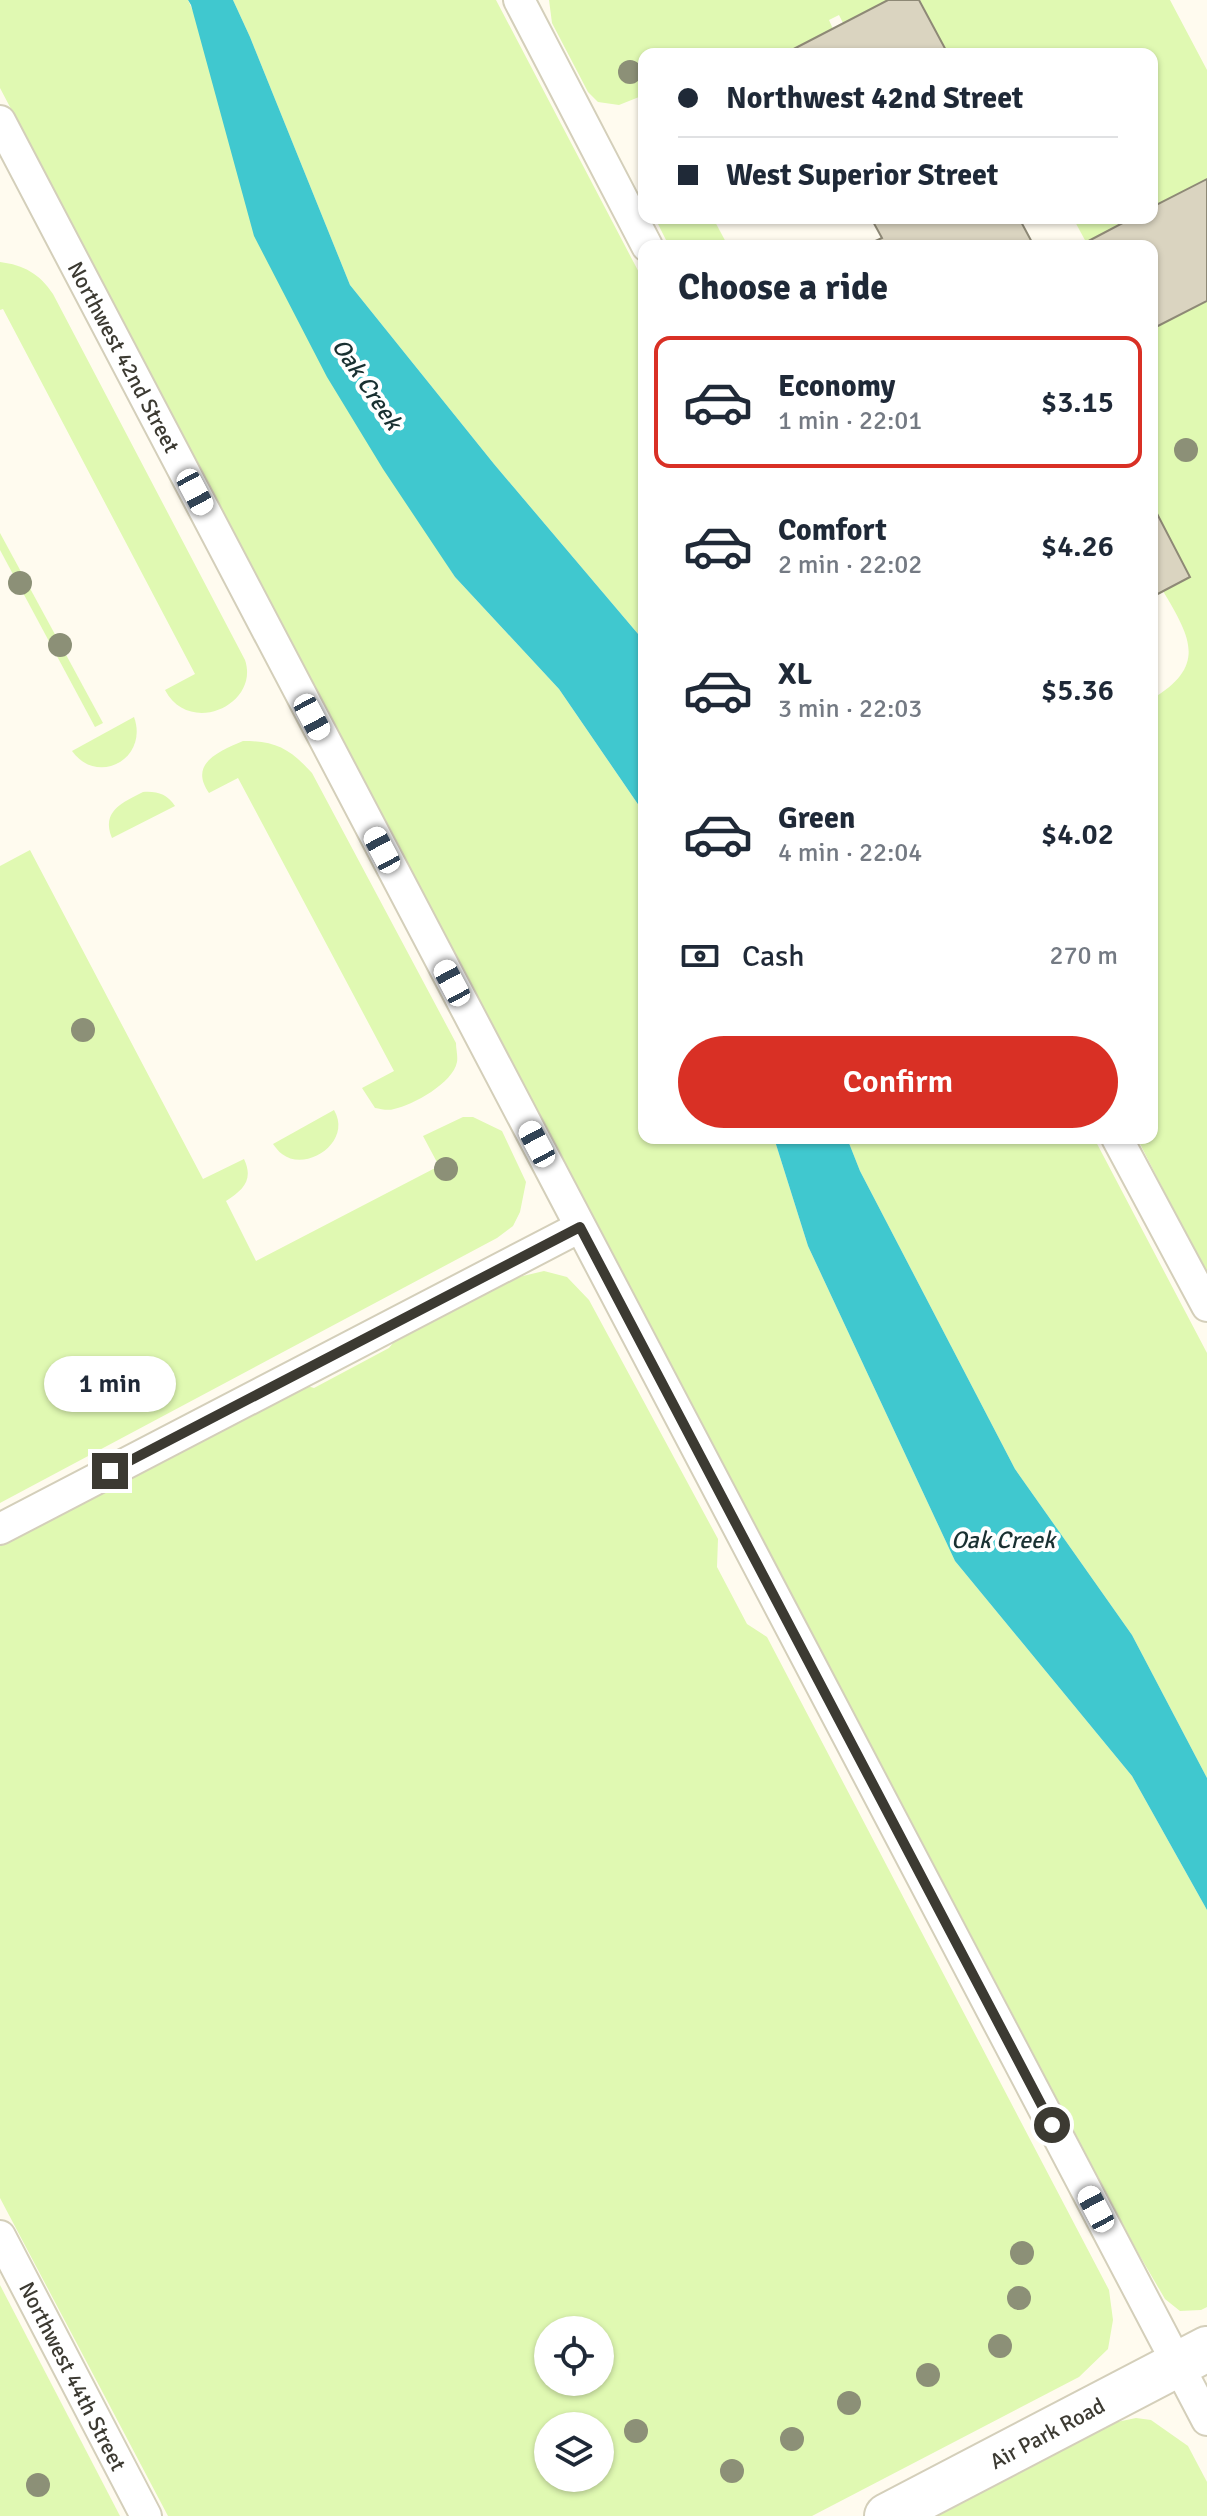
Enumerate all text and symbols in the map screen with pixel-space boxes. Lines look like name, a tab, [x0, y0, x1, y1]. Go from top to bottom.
text: Northwest 42nd Street	[726, 80, 1023, 117]
text: West Superior Street	[726, 157, 998, 194]
street label: Northwest 42nd Street	[62, 257, 186, 458]
text: Choose a ride	[678, 265, 888, 310]
water label: Oak Creek	[326, 333, 410, 437]
icon: car	[682, 366, 754, 438]
text: Economy	[778, 368, 895, 405]
text: $3.15	[1041, 384, 1114, 421]
text: 1 min · 22:01	[778, 405, 922, 437]
car	[173, 465, 217, 519]
icon: car	[682, 510, 754, 582]
text: Comfort	[778, 512, 887, 549]
text: $4.26	[1041, 528, 1114, 565]
text: 2 min · 22:02	[778, 549, 922, 581]
icon: car	[682, 654, 754, 726]
text: XL	[778, 656, 812, 693]
text: $5.36	[1041, 672, 1114, 709]
car	[290, 690, 334, 744]
text: 3 min · 22:03	[778, 693, 922, 725]
icon: car	[682, 798, 754, 870]
text: Green	[778, 800, 855, 837]
text: $4.02	[1041, 816, 1114, 853]
car	[360, 823, 404, 877]
text: 4 min · 22:04	[778, 837, 922, 869]
icon: cash	[678, 934, 722, 978]
text: Cash	[742, 938, 805, 975]
text: 270 m	[1049, 940, 1118, 972]
car	[430, 956, 474, 1010]
button: Confirm	[678, 1036, 1118, 1128]
car	[515, 1117, 559, 1171]
callout: 1 min	[44, 1355, 176, 1411]
text: 1 min	[79, 1368, 141, 1400]
route end	[92, 1453, 128, 1489]
water label: Oak Creek	[951, 1525, 1057, 1555]
route start	[1034, 2107, 1070, 2143]
car	[1074, 2182, 1118, 2236]
street label: Northwest 44th Street	[13, 2277, 132, 2476]
map controls	[534, 2316, 614, 2492]
button: locate	[534, 2316, 614, 2396]
street label: Air Park Road	[985, 2392, 1109, 2475]
button: layers	[534, 2412, 614, 2492]

